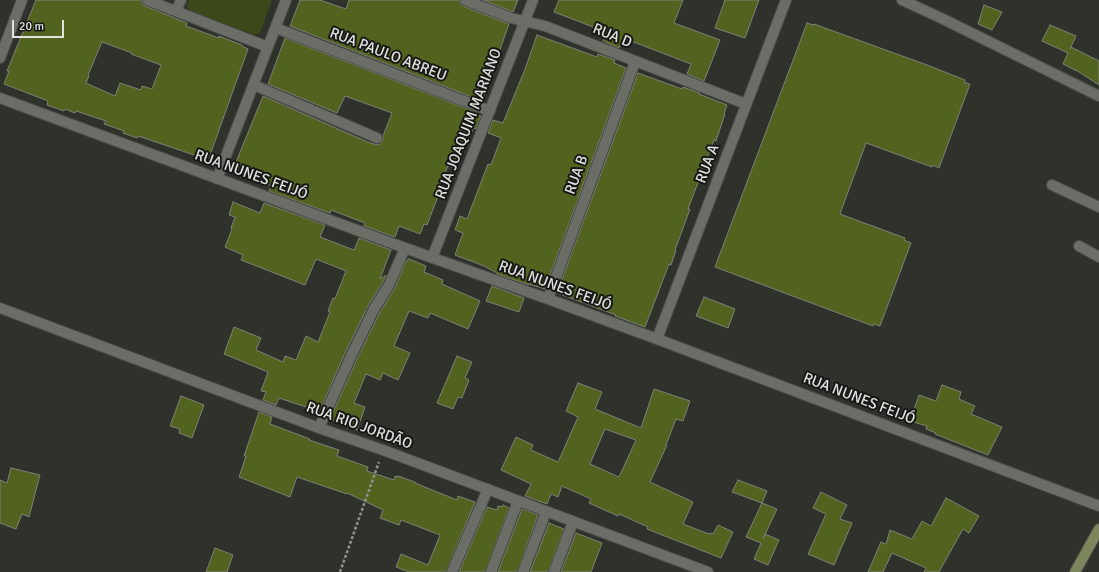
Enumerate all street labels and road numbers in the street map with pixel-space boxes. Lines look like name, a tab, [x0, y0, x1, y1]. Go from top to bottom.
street label: RUA D	[590, 20, 634, 52]
street label: RUA PAULO ABREU	[327, 24, 449, 86]
street label: RUA JOAQUIM MARIANO	[432, 46, 506, 202]
street label: RUA A	[692, 142, 724, 186]
street label: RUA NUNES FEIJÓ	[192, 146, 310, 204]
street label: RUA B	[562, 153, 592, 197]
street label: RUA NUNES FEIJÓ	[496, 257, 614, 315]
street label: RUA NUNES FEIJÓ	[800, 369, 918, 429]
street label: RUA RIO JORDÃO	[304, 398, 414, 454]

